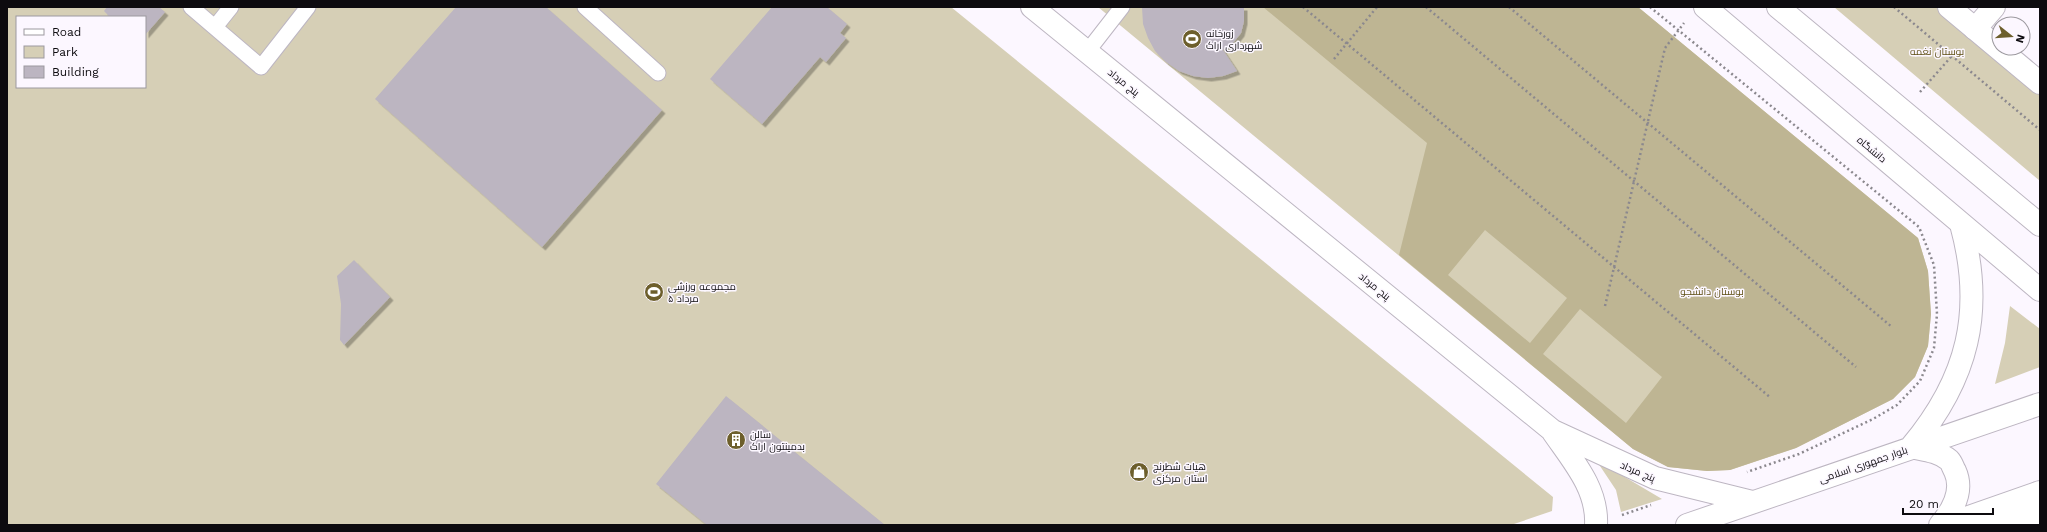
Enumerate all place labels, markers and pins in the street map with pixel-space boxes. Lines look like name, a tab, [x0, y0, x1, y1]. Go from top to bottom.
sports icon: زورخانه شهرداری اراک	[1181, 28, 1203, 50]
place label: زورخانه شهرداری اراک	[1206, 28, 1262, 52]
sports icon: مجموعه ورزشی ۵ مرداد	[643, 281, 665, 303]
place label: مجموعه ورزشی ۵ مرداد	[668, 281, 736, 304]
building icon: سالن بدمینتون اراک	[725, 429, 747, 451]
place label: سالن بدمینتون اراک	[750, 429, 805, 453]
shop icon: هیات شطرنج استان مرکزی	[1128, 461, 1150, 483]
place label: هیات شطرنج استان مرکزی	[1153, 461, 1208, 485]

